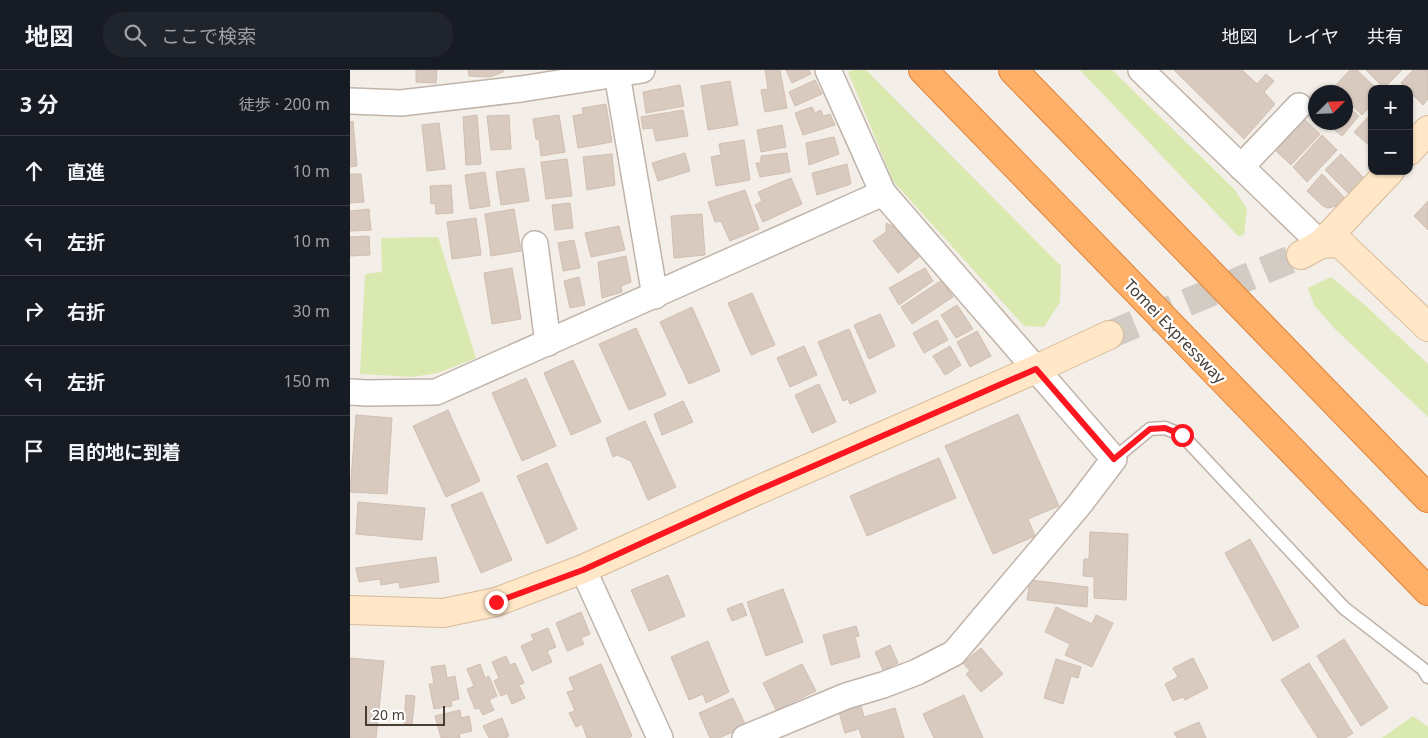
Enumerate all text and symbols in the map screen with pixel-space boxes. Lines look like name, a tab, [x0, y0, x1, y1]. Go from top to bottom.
search box	[103, 12, 453, 57]
text: 地図	[25, 19, 73, 52]
icon: search	[121, 21, 149, 49]
text: ここで検索	[161, 23, 256, 49]
text: 地図	[1222, 24, 1258, 48]
text: レイヤ	[1286, 24, 1339, 48]
text: 共有	[1367, 24, 1403, 48]
north arrow	[1308, 85, 1353, 130]
map controls	[1368, 85, 1413, 175]
button: +	[1368, 85, 1413, 130]
text: 3 分	[20, 90, 58, 118]
text: 徒歩 · 200 m	[239, 93, 330, 115]
button: −	[1368, 130, 1413, 175]
icon: ahead	[20, 157, 48, 185]
text: 直進	[67, 159, 105, 185]
text: 10 m	[293, 160, 330, 182]
icon: left	[20, 227, 48, 255]
text: 左折	[67, 229, 105, 255]
text: 10 m	[293, 230, 330, 252]
street label: Tomei Expressway	[1119, 274, 1231, 389]
icon: right	[20, 297, 48, 325]
text: 右折	[67, 299, 105, 325]
text: 30 m	[293, 300, 330, 322]
icon: left	[20, 367, 48, 395]
text: 左折	[67, 369, 105, 395]
text: 150 m	[283, 370, 330, 392]
route start	[1171, 424, 1194, 447]
icon: arrive	[20, 437, 48, 465]
text: 目的地に到着	[67, 439, 181, 465]
route end	[485, 591, 508, 614]
scale bar	[365, 703, 445, 726]
text: 20 m	[372, 705, 405, 724]

